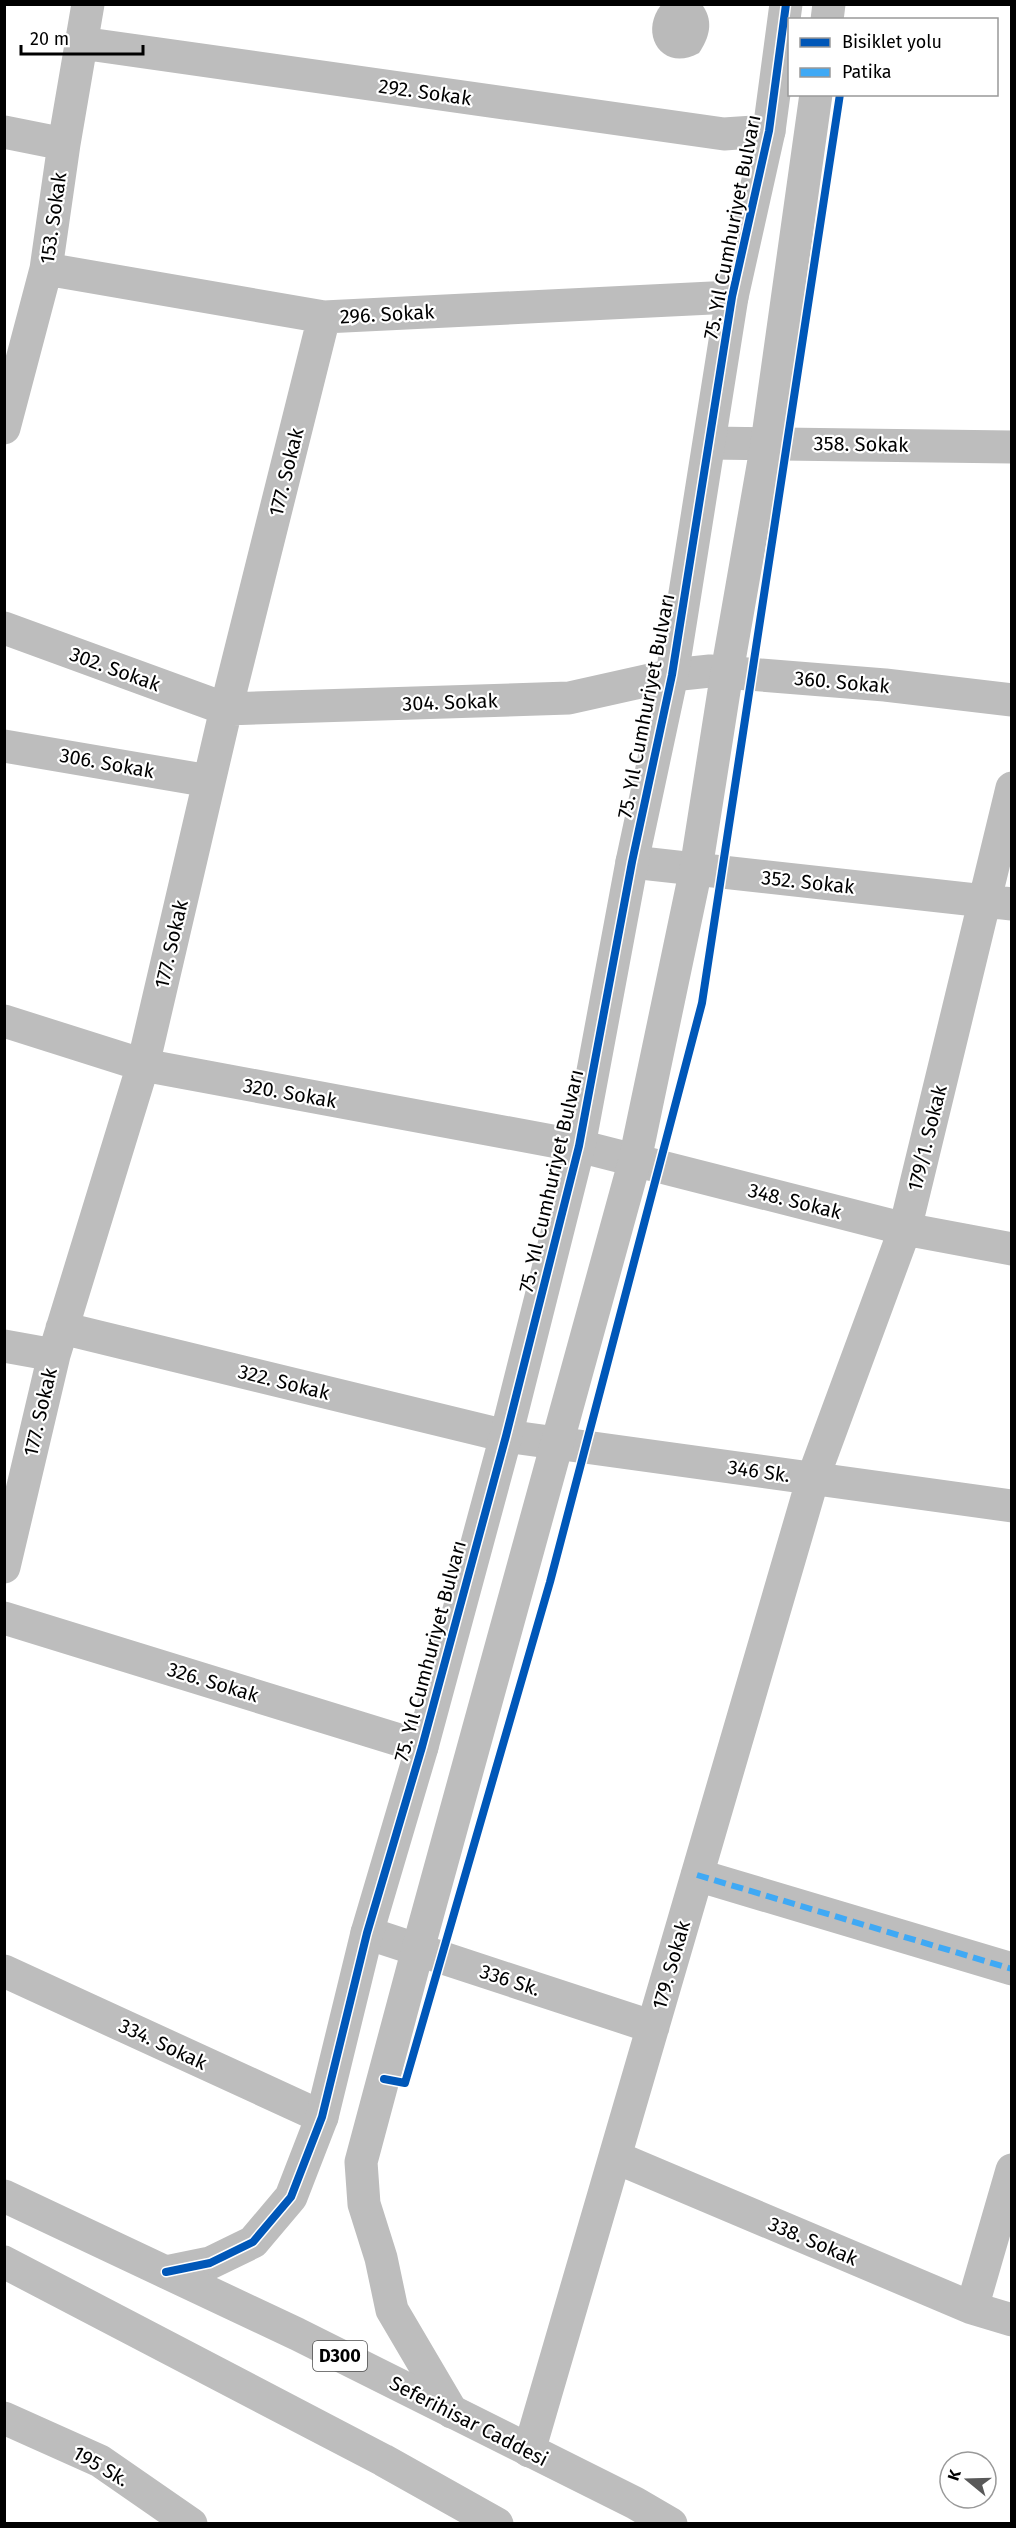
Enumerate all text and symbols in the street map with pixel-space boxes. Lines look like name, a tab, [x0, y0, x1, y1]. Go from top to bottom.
scale bar	[21, 18, 142, 56]
legend	[788, 18, 998, 96]
text: 20 m	[30, 28, 69, 50]
text: Bisiklet yolu	[842, 31, 942, 53]
text: Patika	[842, 61, 892, 83]
street label: 292. Sokak	[377, 74, 474, 110]
street label: 75. Yıl Cumhuriyet Bulvarı	[698, 113, 766, 341]
street label: 153. Sokak	[35, 170, 71, 265]
street label: 296. Sokak	[339, 300, 436, 328]
street label: 177. Sokak	[263, 425, 309, 519]
street label: 358. Sokak	[813, 431, 909, 457]
street label: 75. Yıl Cumhuriyet Bulvarı	[612, 592, 680, 820]
street label: 302. Sokak	[66, 642, 164, 697]
street label: 360. Sokak	[793, 666, 891, 698]
street label: 304. Sokak	[402, 688, 499, 716]
street label: 306. Sokak	[58, 743, 157, 783]
street label: 352. Sokak	[760, 865, 856, 899]
street label: 177. Sokak	[149, 897, 193, 991]
street label: 75. Yıl Cumhuriyet Bulvarı	[514, 1067, 588, 1295]
street label: 320. Sokak	[241, 1073, 339, 1113]
street label: 179/1. Sokak	[902, 1082, 952, 1194]
street label: 348. Sokak	[746, 1178, 845, 1224]
street label: 322. Sokak	[236, 1359, 333, 1405]
street label: 177. Sokak	[18, 1365, 62, 1459]
street label: 346 Sk.	[726, 1455, 792, 1487]
street label: 75. Yıl Cumhuriyet Bulvarı	[389, 1538, 471, 1764]
street label: 326. Sokak	[165, 1657, 262, 1707]
street label: 179. Sokak	[647, 1917, 695, 2012]
street label: 336 Sk.	[477, 1959, 543, 2001]
street label: 334. Sokak	[115, 2013, 211, 2075]
street label: 338. Sokak	[765, 2211, 862, 2271]
road number: D300	[313, 2341, 367, 2371]
street label: Seferihisar Caddesi	[386, 2371, 552, 2471]
street label: 195 Sk.	[69, 2440, 133, 2492]
north arrow	[938, 2450, 998, 2510]
text: K	[944, 2467, 965, 2483]

